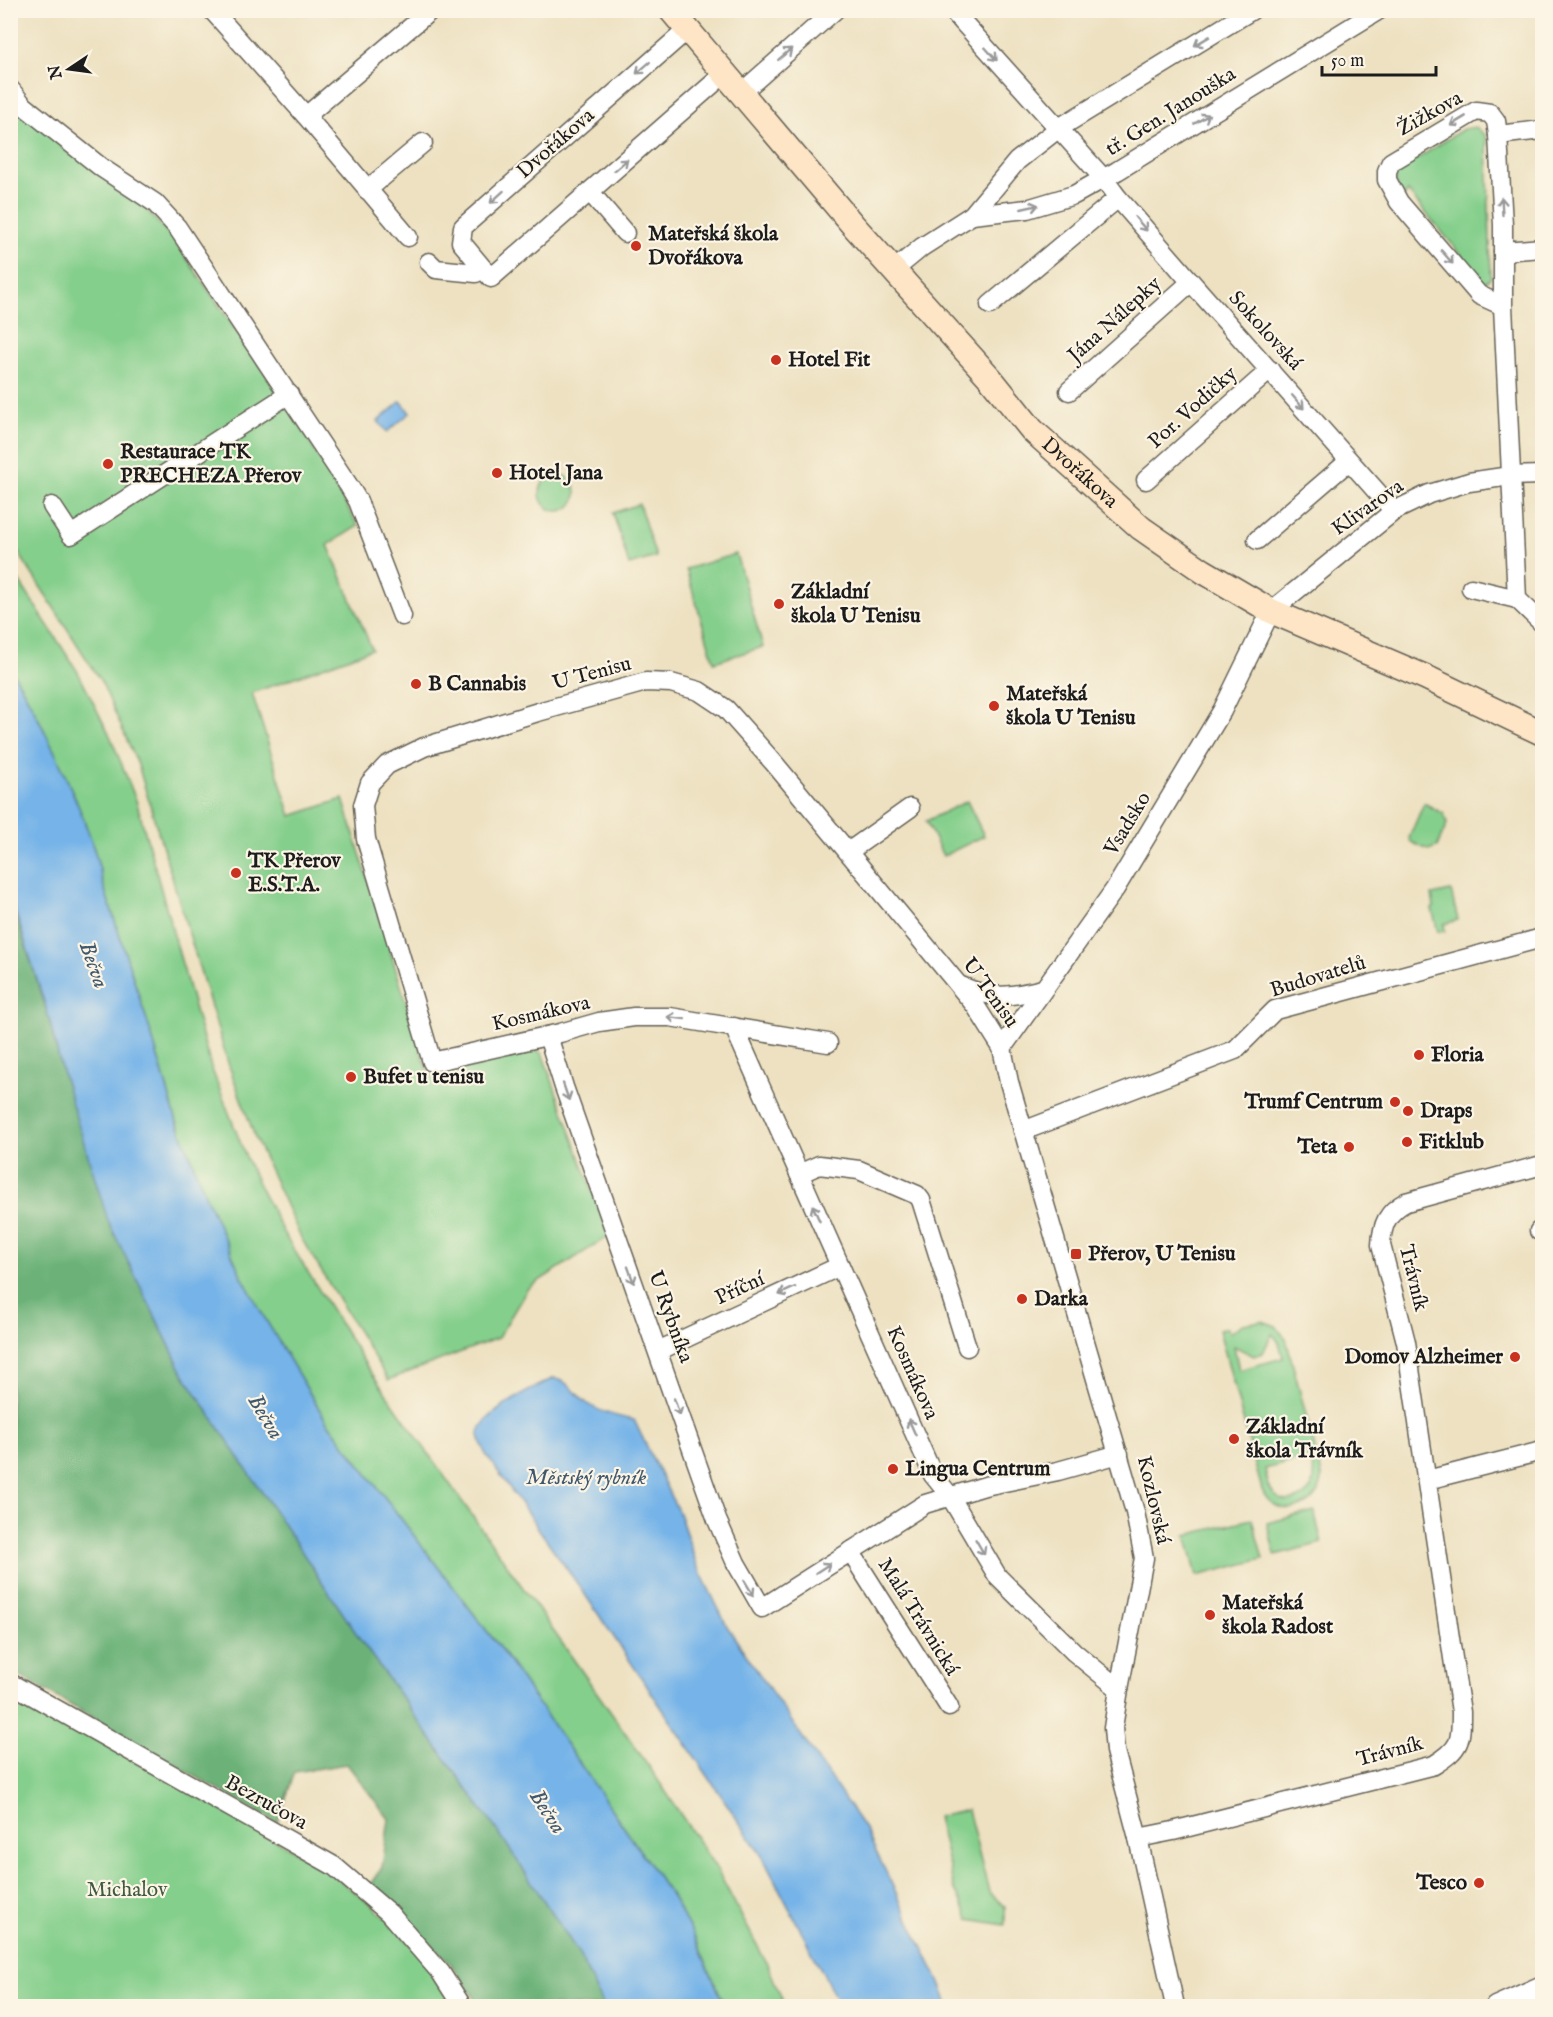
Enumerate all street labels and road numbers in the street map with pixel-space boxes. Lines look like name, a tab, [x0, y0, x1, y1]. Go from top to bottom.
street label: tř. Gen. Janouška	[1101, 61, 1242, 163]
street label: Žižkova	[1393, 85, 1468, 143]
street label: Dvořákova	[511, 102, 601, 185]
street label: Jána Nálepky	[1061, 270, 1168, 370]
street label: Sokolovská	[1222, 286, 1308, 377]
street label: Por. Vodičky	[1143, 360, 1244, 455]
street label: Dvořákova	[1035, 431, 1125, 515]
street label: Klivarova	[1327, 473, 1410, 543]
street label: U Tenisu	[550, 651, 635, 697]
street label: Vsadsko	[1098, 787, 1158, 862]
street label: Budovatelů	[1267, 950, 1369, 1004]
street label: U Tenisu	[955, 952, 1025, 1034]
street label: Kosmákova	[489, 989, 593, 1038]
street label: Trávník	[1392, 1242, 1434, 1315]
street label: Příční	[711, 1265, 770, 1312]
street label: U Rybníka	[641, 1267, 699, 1368]
street label: Kosmákova	[879, 1322, 945, 1425]
street label: Kozlovská	[1130, 1453, 1176, 1548]
street label: Malá Trávnická	[871, 1553, 965, 1682]
street label: Trávník	[1354, 1730, 1427, 1774]
street label: Bezručova	[220, 1769, 313, 1837]

